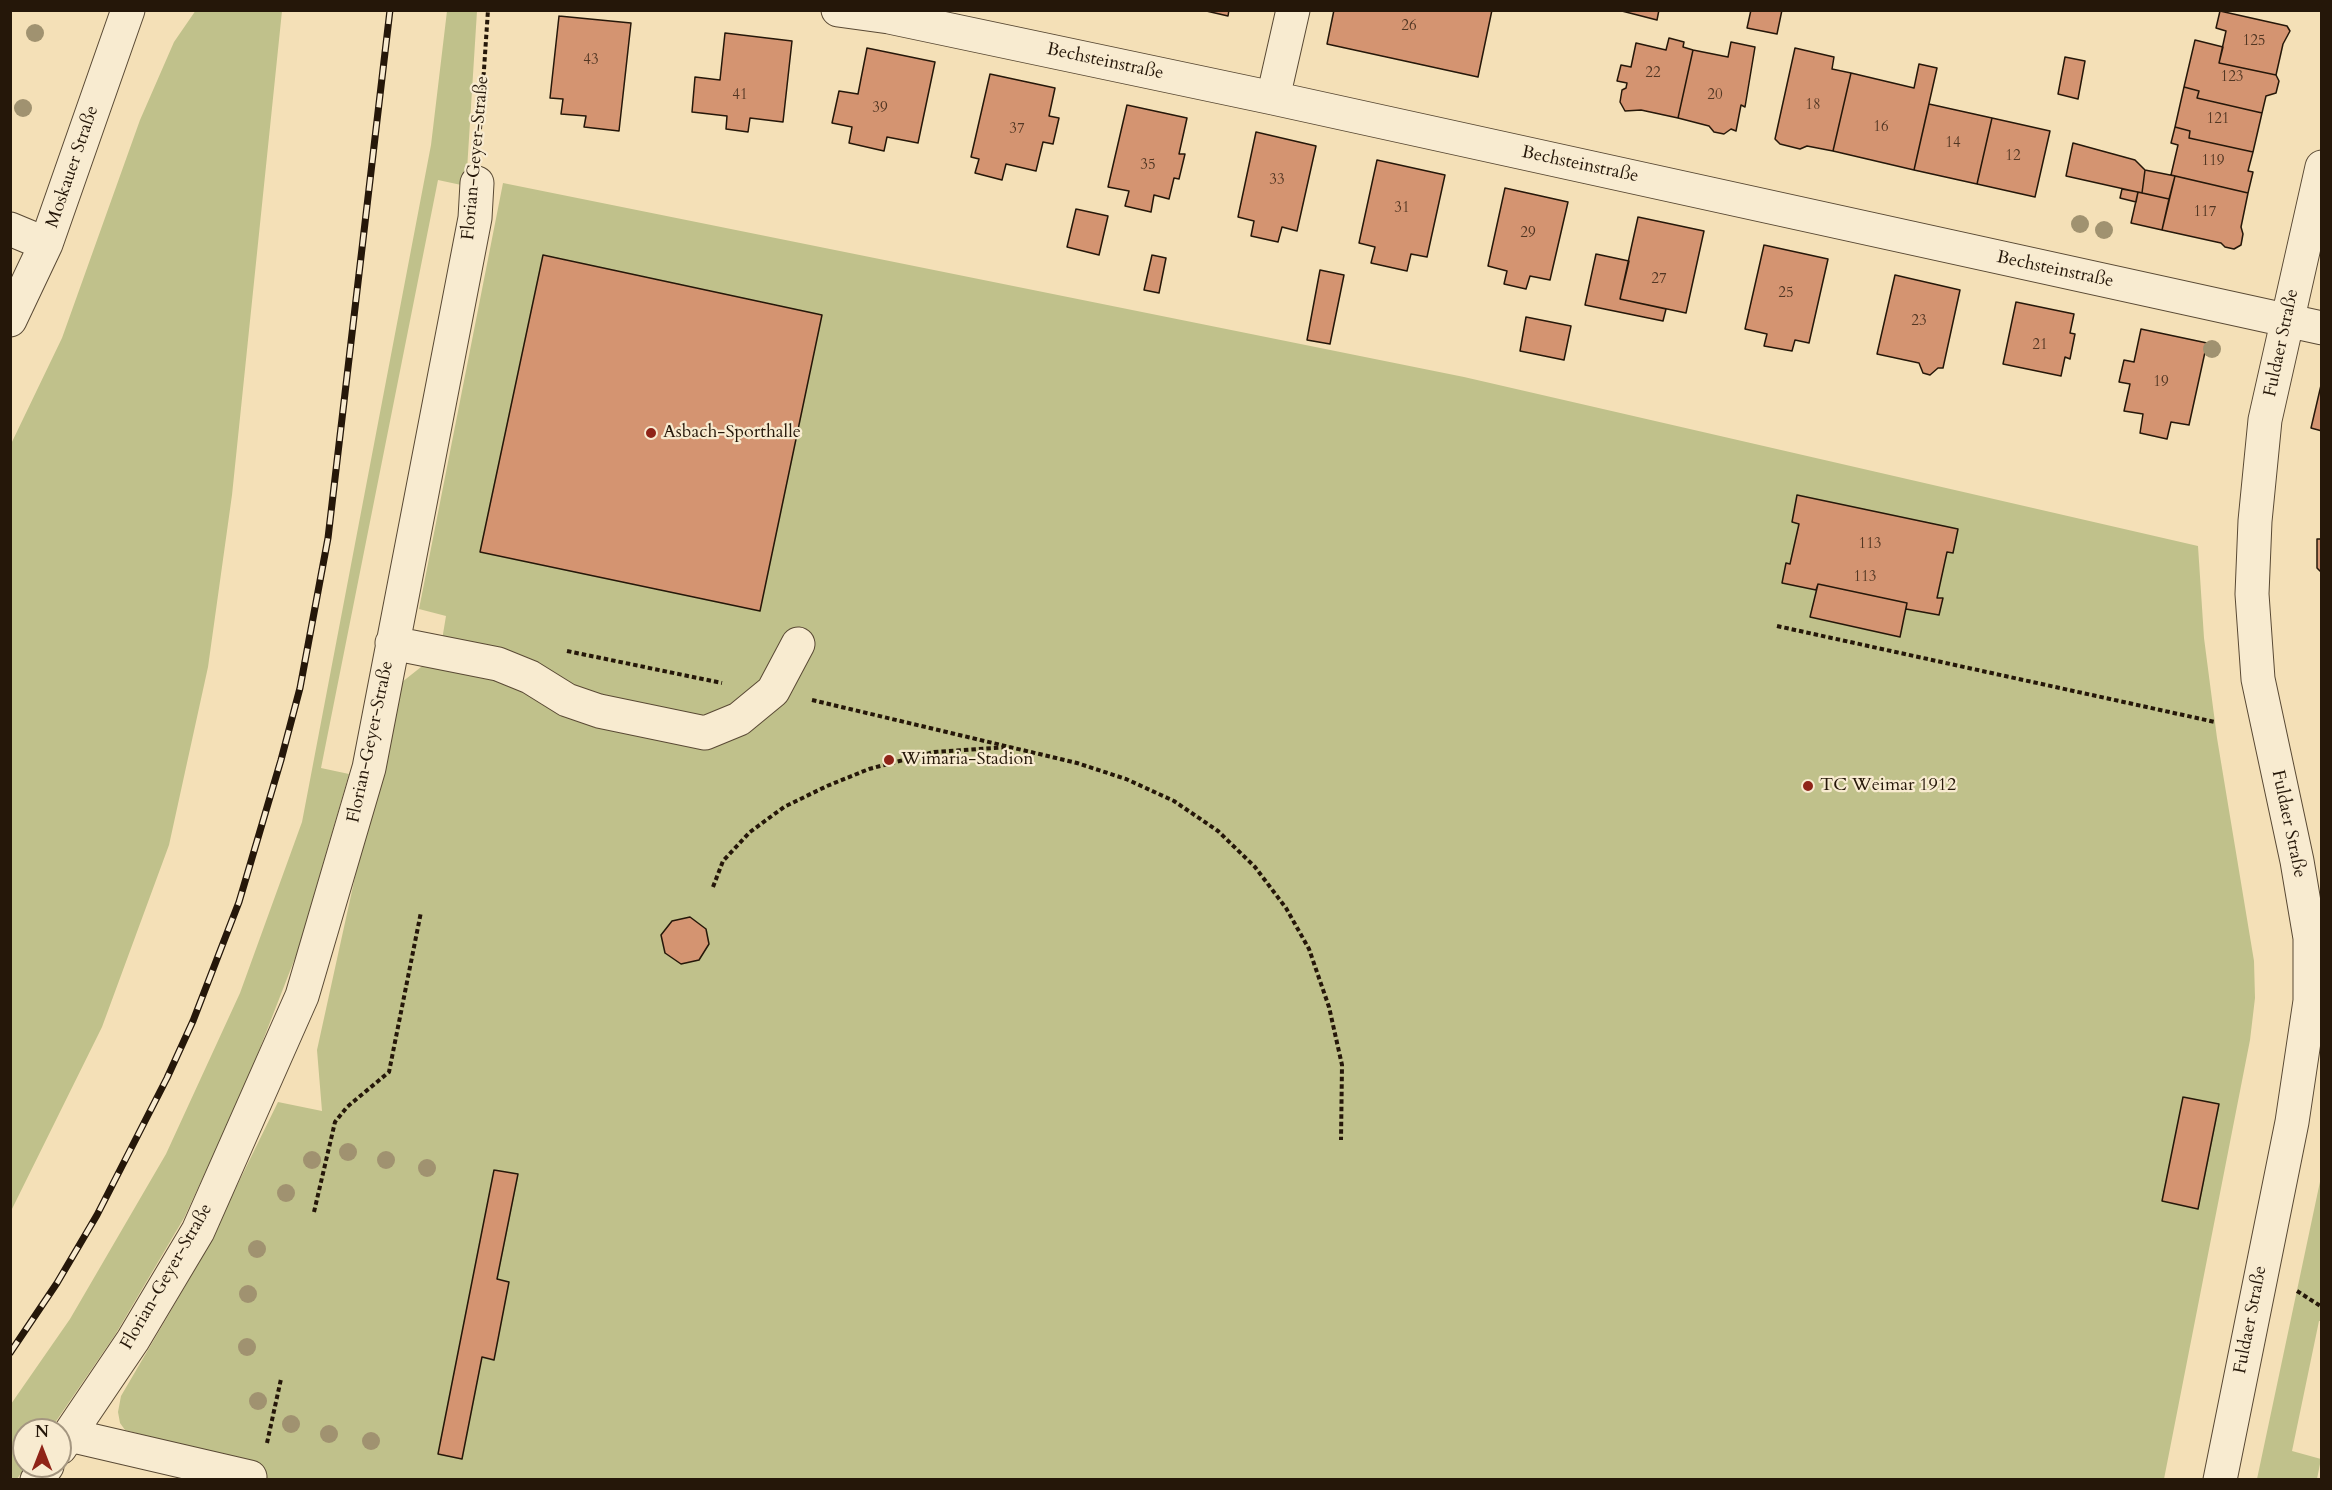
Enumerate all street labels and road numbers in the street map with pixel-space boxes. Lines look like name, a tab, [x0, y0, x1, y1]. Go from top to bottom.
street label: Bechsteinstraße	[1045, 39, 1165, 85]
street label: Florian-Geyer-Straße	[458, 75, 494, 241]
street label: Moskauer Straße	[42, 103, 104, 231]
street label: Bechsteinstraße	[1520, 142, 1640, 188]
street label: Bechsteinstraße	[1995, 247, 2115, 293]
street label: Fuldaer Straße	[2260, 287, 2304, 399]
street label: Florian-Geyer-Straße	[343, 659, 399, 825]
street label: Fuldaer Straße	[2266, 768, 2310, 880]
street label: Florian-Geyer-Straße	[116, 1200, 218, 1354]
street label: Fuldaer Straße	[2230, 1264, 2272, 1376]

